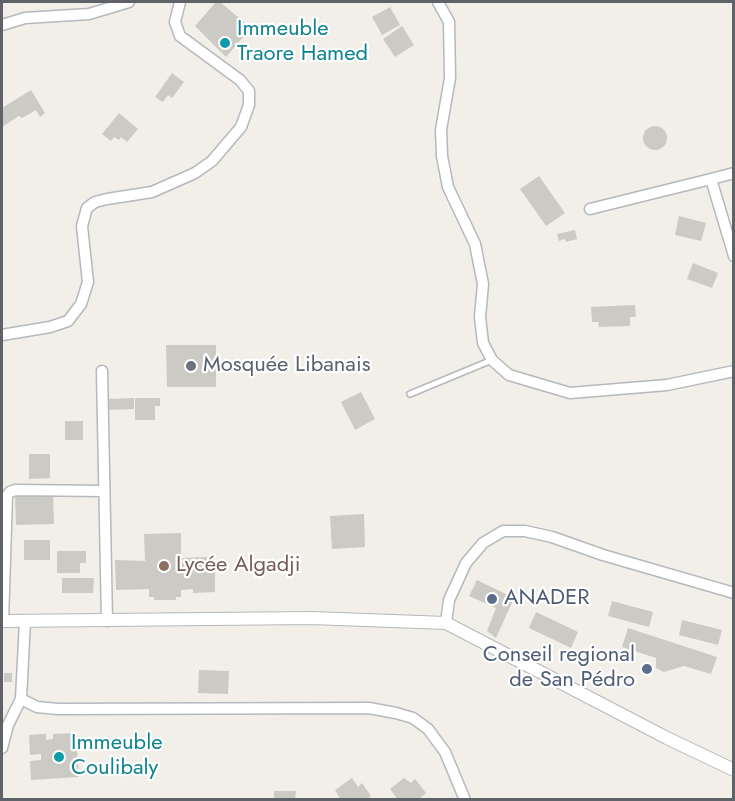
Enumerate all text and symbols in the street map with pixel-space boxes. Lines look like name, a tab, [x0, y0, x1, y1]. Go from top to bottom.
place label: Immeuble Traore Hamed	[237, 17, 368, 68]
marker: Immeuble Traore Hamed	[218, 36, 232, 50]
place label: Mosquée Libanais	[203, 353, 371, 379]
marker: Mosquée Libanais	[184, 359, 198, 373]
place label: Lycée Algadji	[176, 553, 300, 579]
marker: Lycée Algadji	[157, 559, 171, 573]
place label: ANADER	[504, 586, 589, 612]
marker: ANADER	[485, 592, 499, 606]
place label: Conseil regional de San Pédro	[483, 643, 635, 694]
marker: Conseil regional de San Pédro	[640, 662, 654, 676]
place label: Immeuble Coulibaly	[71, 731, 163, 782]
marker: Immeuble Coulibaly	[52, 750, 66, 764]

